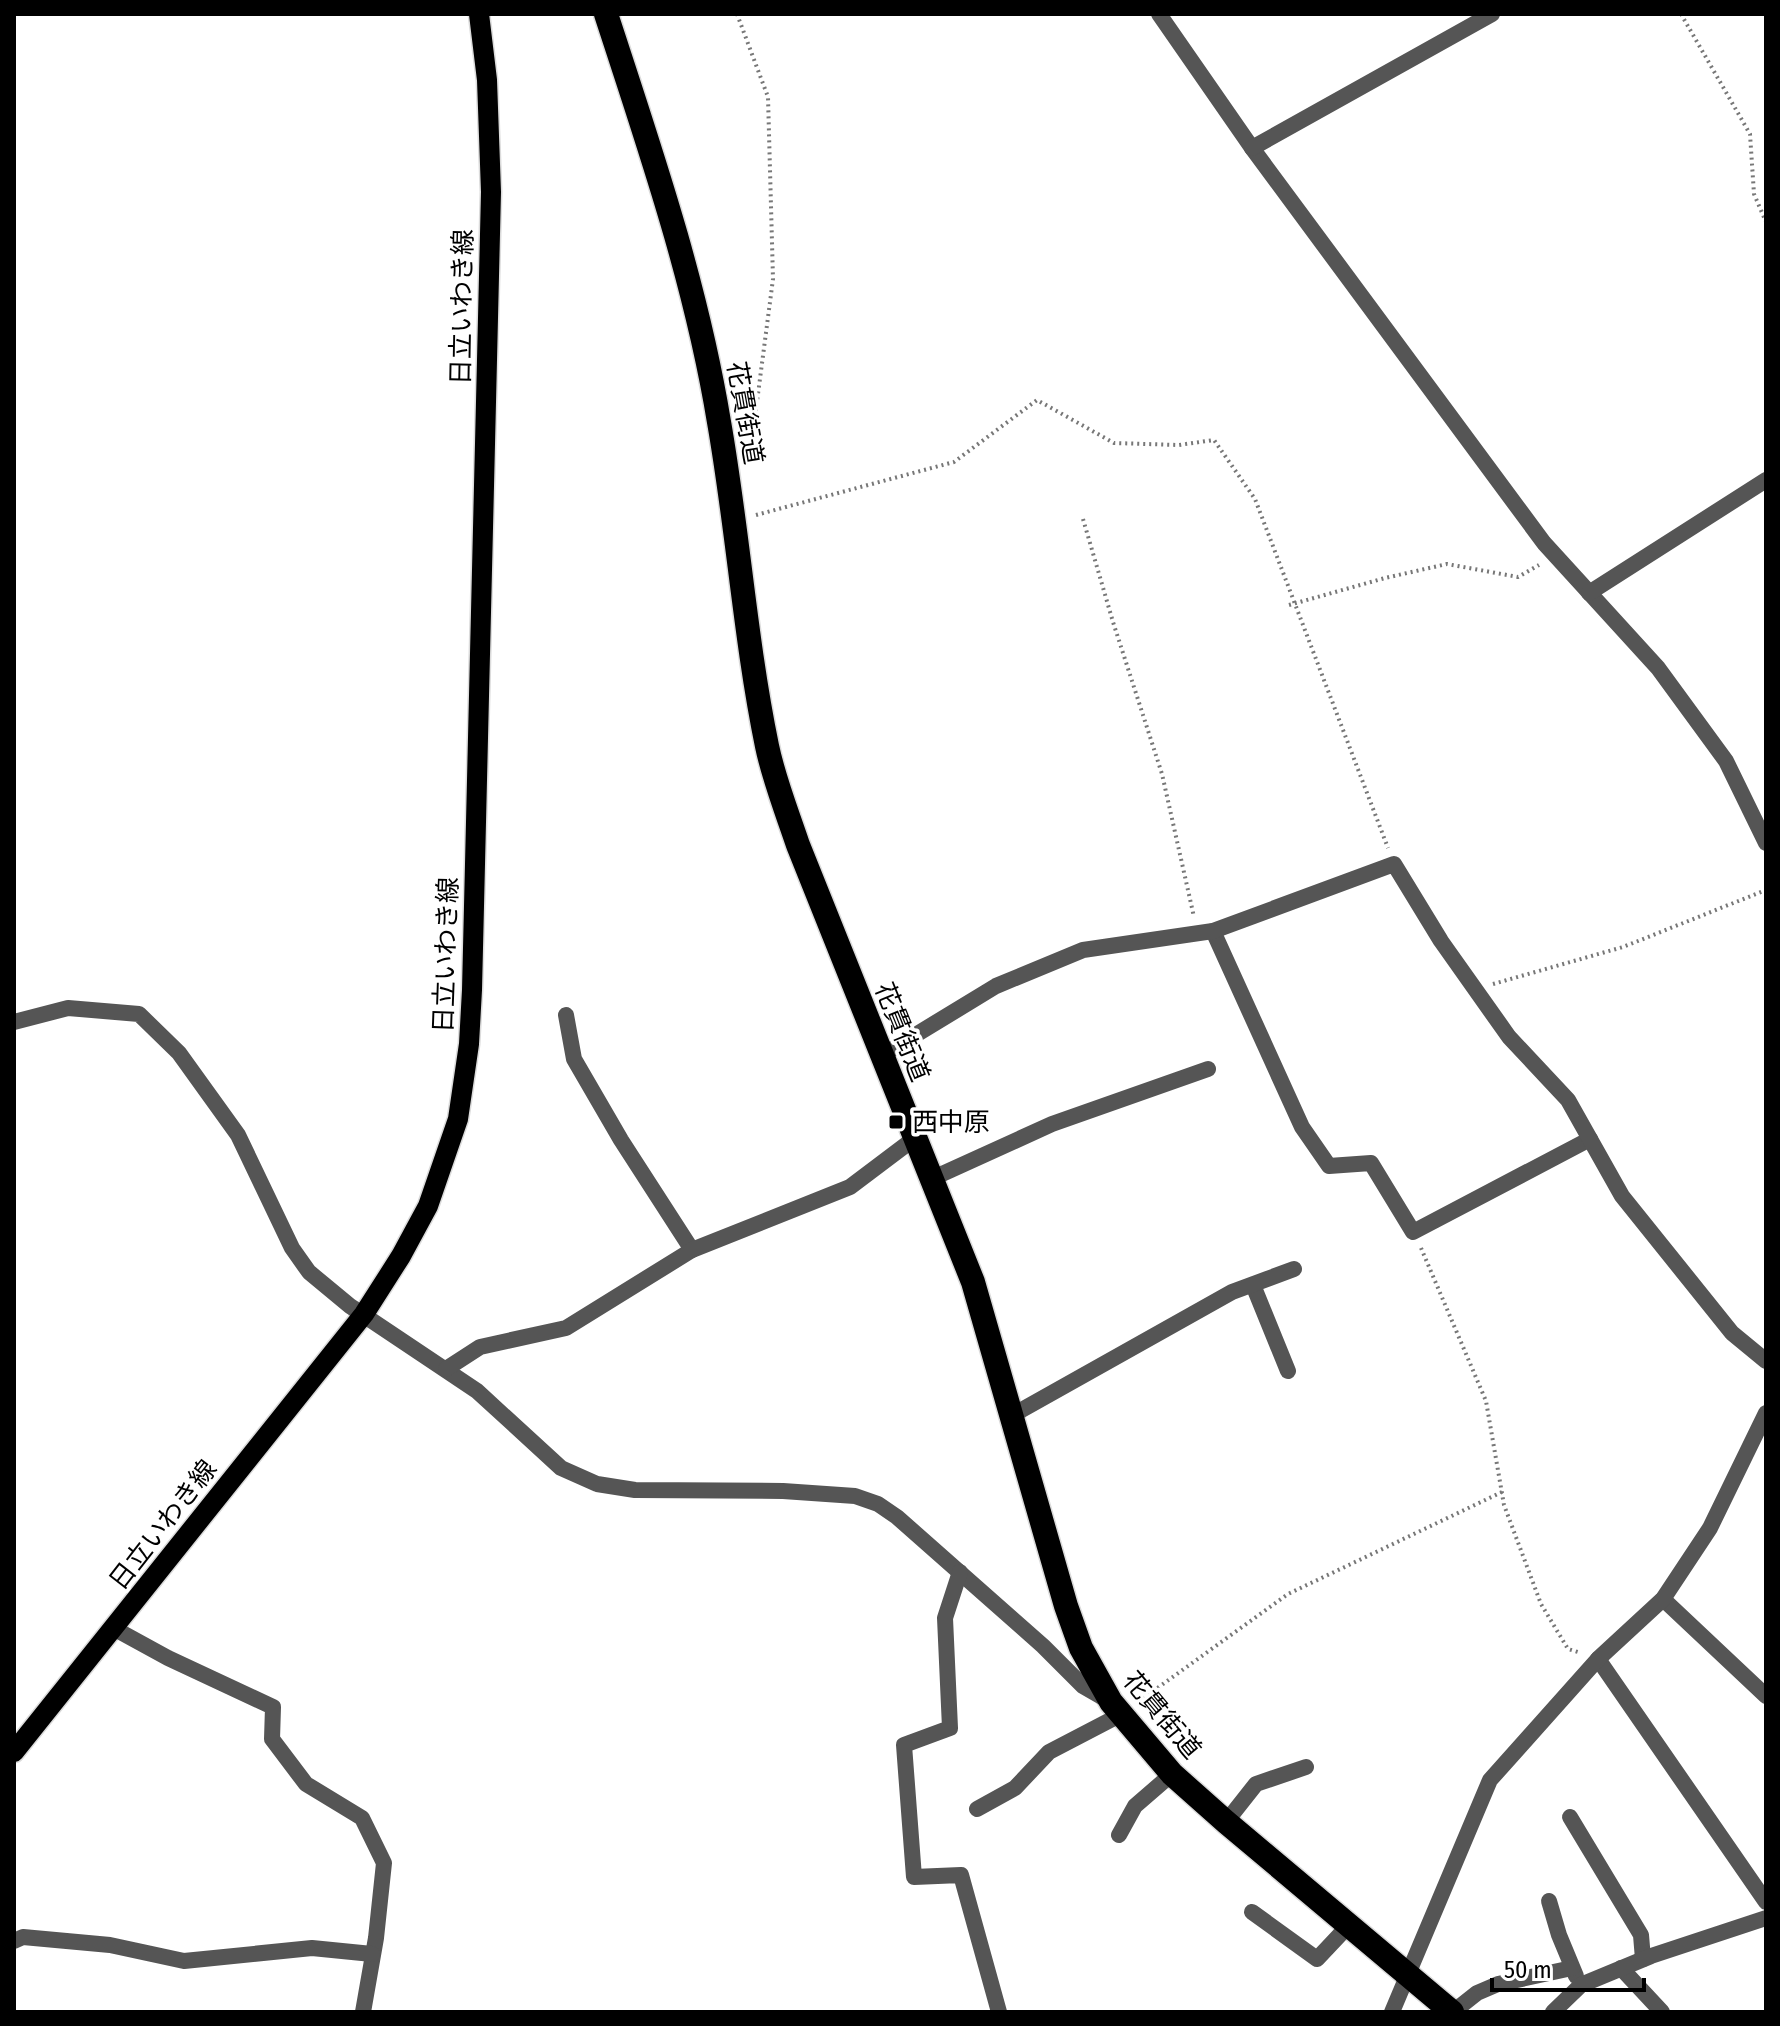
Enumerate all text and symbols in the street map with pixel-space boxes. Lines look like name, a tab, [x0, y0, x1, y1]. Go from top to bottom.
street label: 日立いわき線	[445, 229, 479, 385]
street label: 花貫街道	[721, 359, 769, 467]
street label: 日立いわき線	[428, 876, 464, 1034]
street label: 花貫街道	[868, 978, 936, 1086]
place label: 西中原	[912, 1107, 990, 1138]
marker: 西中原	[887, 1113, 905, 1131]
street label: 日立いわき線	[103, 1454, 223, 1596]
street label: 花貫街道	[1117, 1665, 1207, 1765]
scale bar	[1492, 1942, 1644, 1992]
text: 50 m	[1504, 1956, 1552, 1984]

